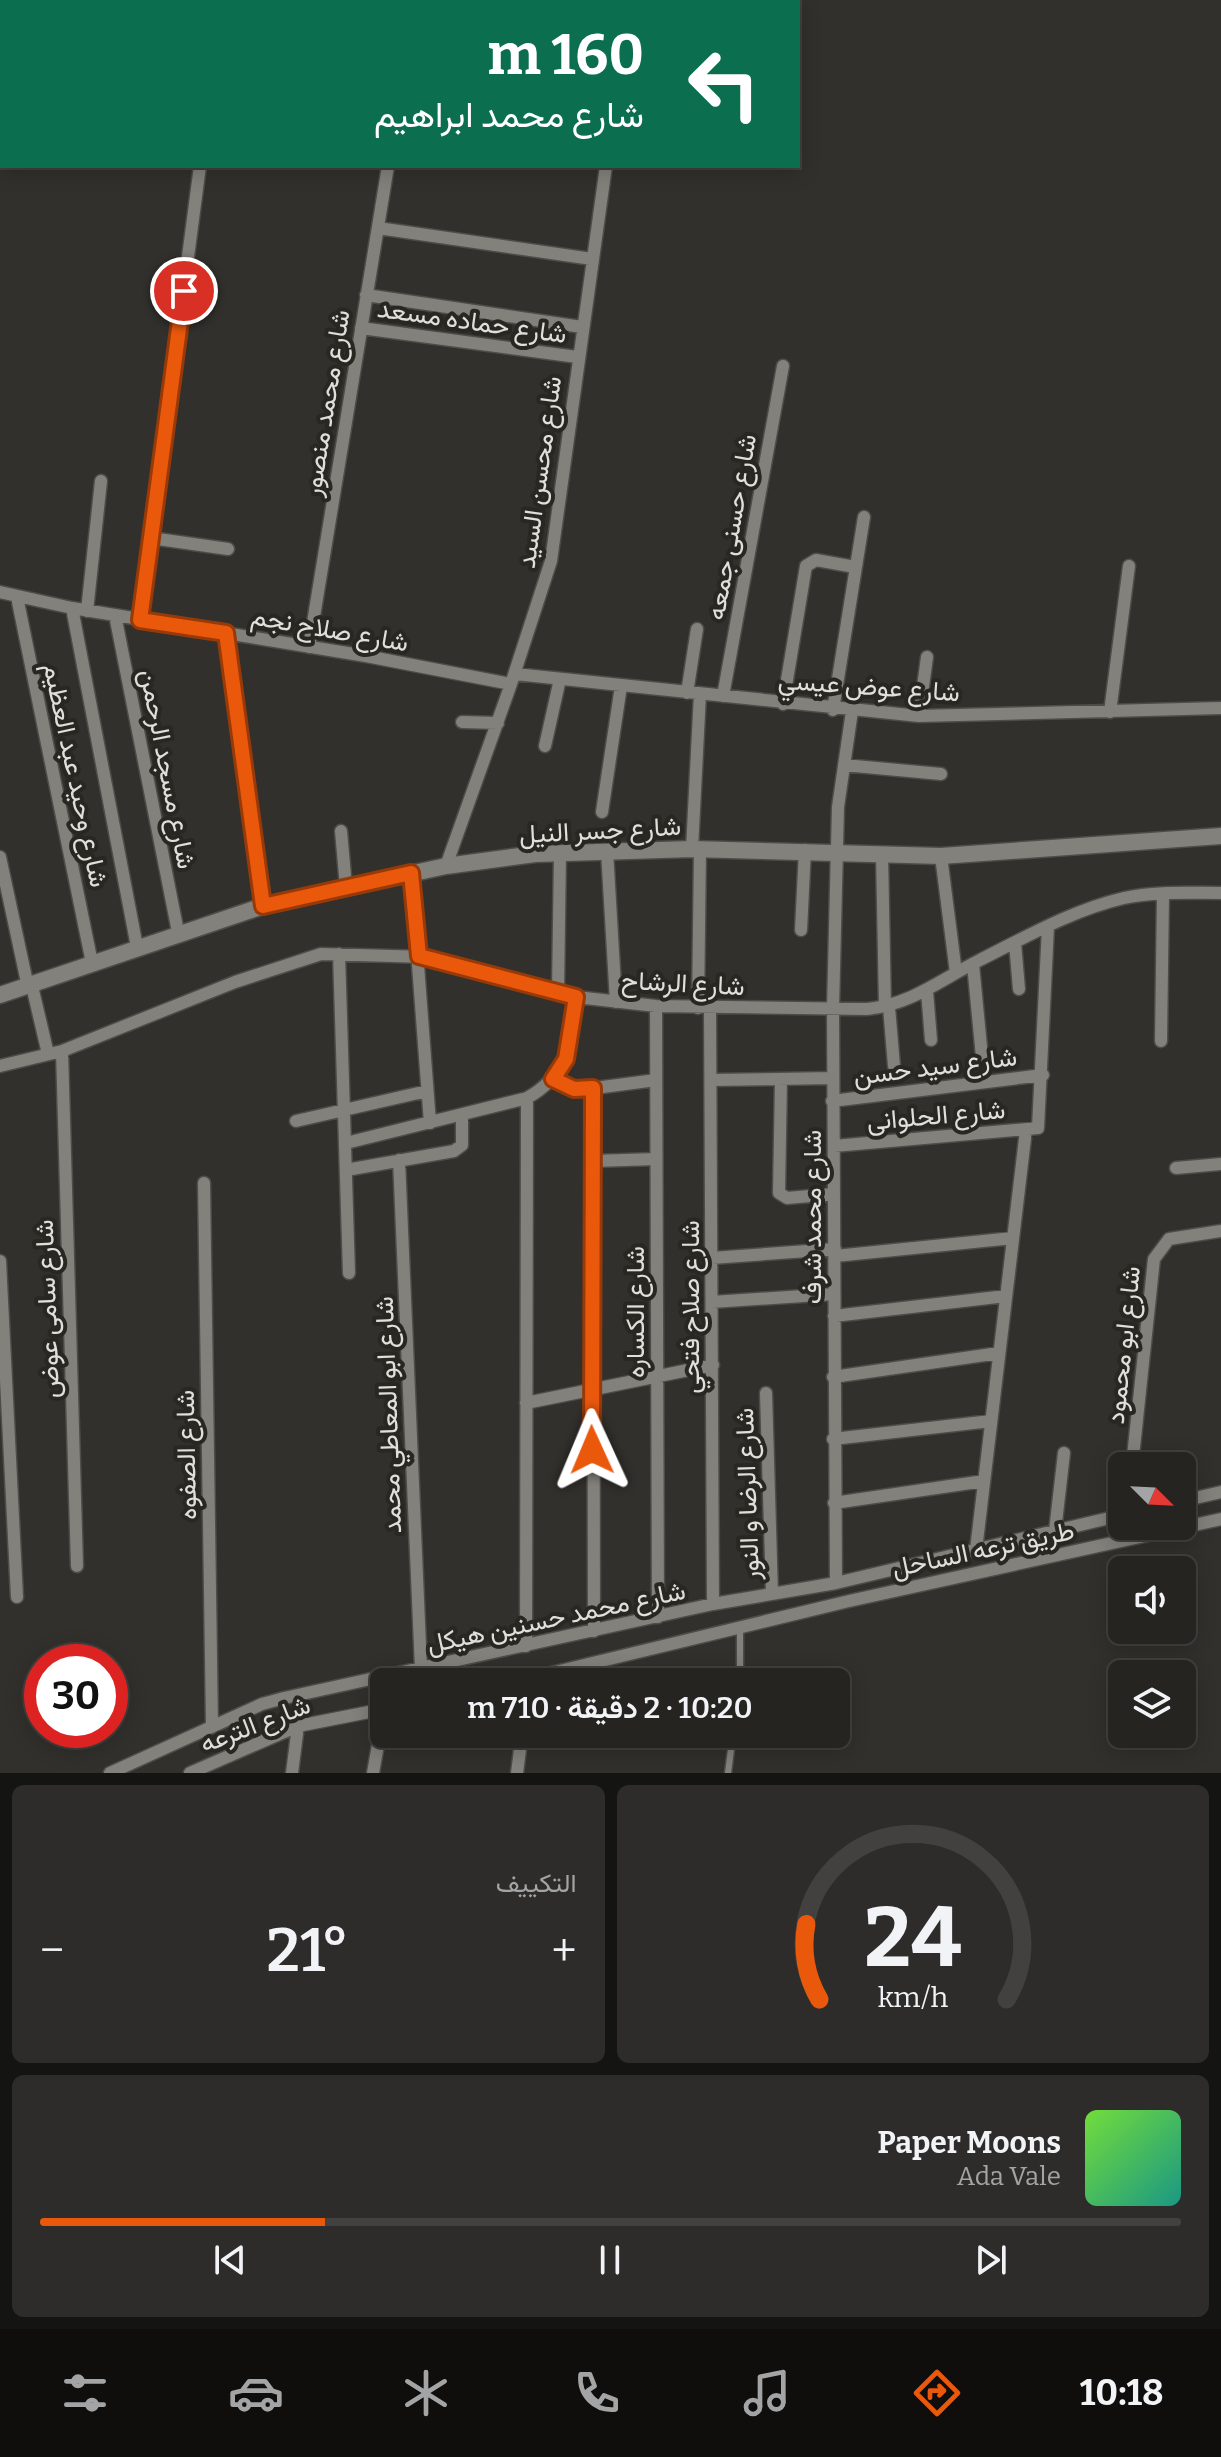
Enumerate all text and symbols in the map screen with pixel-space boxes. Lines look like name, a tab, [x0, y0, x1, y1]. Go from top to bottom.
text: 160 m	[488, 22, 644, 89]
icon: left	[672, 32, 776, 136]
text: شارع محمد ابراهيم	[374, 93, 644, 137]
pin	[150, 257, 218, 325]
icon: arrive	[162, 269, 206, 313]
street label: شارع حماده مسعد	[375, 293, 569, 352]
street label: شارع محمد منصور	[296, 308, 359, 500]
street label: شارع محسن السيد	[511, 374, 570, 570]
street label: شارع حسنى جمعه	[700, 432, 765, 623]
street label: شارع صلاح نجم	[249, 600, 411, 661]
street label: شارع وحيد عبد العظيم	[35, 660, 114, 890]
street label: شارع عوض عيسي	[777, 665, 961, 713]
street label: شارع مسجد الرحمن	[131, 667, 202, 872]
street label: شارع جسر النيل	[518, 811, 682, 852]
street label: شارع الرشاح	[620, 965, 746, 1004]
street label: شارع سيد حسن	[851, 1041, 1019, 1094]
street label: شارع الحلوانى	[866, 1094, 1007, 1139]
street label: شارع محمد شرف	[797, 1130, 830, 1304]
street label: شارع سامى عوض	[29, 1219, 68, 1399]
street label: شارع صلاح فتحي	[675, 1220, 711, 1394]
street label: شارع الكساره	[620, 1246, 653, 1378]
street label: شارع ابو محمود	[1100, 1265, 1149, 1426]
street label: شارع ابو المعاطي محمد	[369, 1296, 413, 1534]
street label: شارع الصفوه	[170, 1390, 205, 1520]
street label: شارع الرضا و النور	[729, 1407, 768, 1582]
position arrow	[550, 1408, 634, 1492]
north arrow	[1108, 1452, 1196, 1540]
map controls	[1108, 1452, 1196, 1748]
street label: طريق ترعه الساحل	[889, 1515, 1077, 1584]
button: sound	[1108, 1556, 1196, 1644]
street label: شارع محمد حسنين هيكل	[424, 1575, 689, 1662]
speed limit sign: 30	[24, 1644, 128, 1748]
button: layers	[1108, 1660, 1196, 1748]
street label: شارع الترعه	[196, 1689, 315, 1761]
text: 10:20 · 2 دقيقة · 710 m	[467, 1690, 753, 1726]
text: التكييف	[496, 1868, 577, 1899]
text: 24	[864, 1888, 962, 1988]
text: 21°	[266, 1915, 349, 1987]
text: −	[40, 1924, 64, 1977]
text: +	[551, 1924, 577, 1977]
text: km/h	[877, 1980, 948, 2015]
text: Paper Moons	[878, 2125, 1061, 2161]
text: Ada Vale	[957, 2161, 1061, 2192]
icon: previous	[208, 2238, 252, 2282]
icon: pause	[588, 2238, 632, 2282]
icon: next	[969, 2238, 1013, 2282]
icon: filters	[57, 2365, 113, 2421]
icon: car	[228, 2365, 284, 2421]
icon: climate	[398, 2365, 454, 2421]
icon: phone	[569, 2365, 625, 2421]
icon: music	[739, 2365, 795, 2421]
icon: directions	[909, 2365, 965, 2421]
text: 10:18	[1080, 2371, 1164, 2415]

